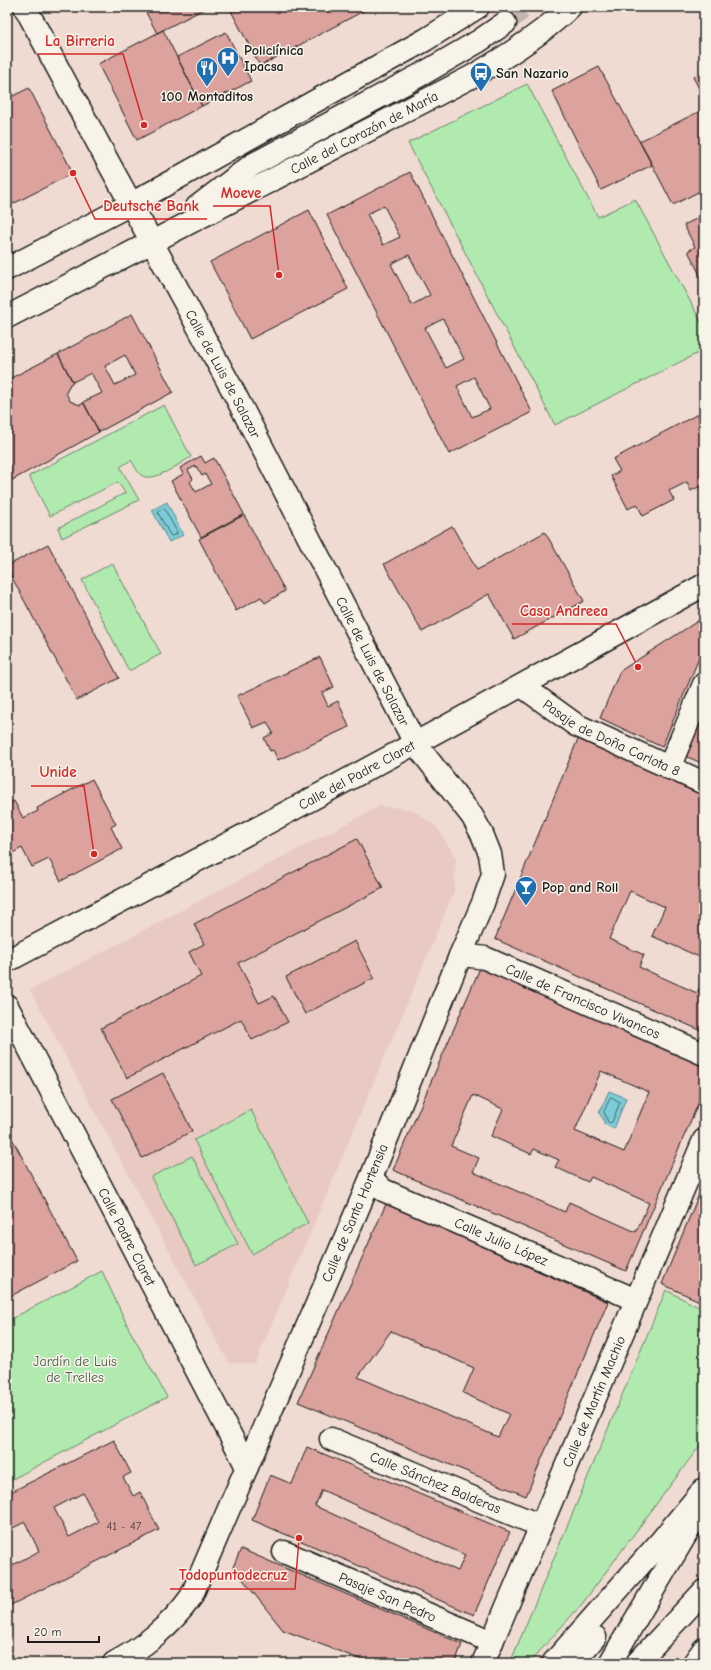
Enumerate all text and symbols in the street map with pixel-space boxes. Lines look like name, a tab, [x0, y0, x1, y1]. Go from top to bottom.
callout: La Birreria	[37, 27, 123, 54]
text: La Birreria	[45, 32, 115, 50]
place label: Policlínica Ipacsa	[244, 42, 304, 75]
hospital icon: Policlínica Ipacsa	[215, 45, 241, 78]
restaurant icon: 100 Montaditos	[194, 55, 220, 88]
bus stop icon: San Nazario	[468, 60, 494, 93]
place label: San Nazario	[496, 65, 569, 82]
street label: Calle del Corazón de María	[287, 87, 441, 178]
place label: 100 Montaditos	[161, 88, 253, 105]
callout: Moeve	[213, 179, 270, 206]
text: Moeve	[221, 184, 261, 202]
callout: Deutsche Bank	[95, 192, 207, 219]
text: Deutsche Bank	[103, 197, 200, 215]
street label: Calle de Luis de Salazar	[182, 307, 265, 441]
street label: Calle de Luis de Salazar	[332, 594, 413, 729]
callout: Casa Andreea	[512, 597, 616, 624]
text: Casa Andreea	[520, 602, 608, 620]
street label: Pasaje de Doña Carlota 8	[540, 695, 683, 780]
street label: Calle del Padre Claret	[295, 736, 419, 813]
callout: Unide	[31, 759, 84, 786]
text: Unide	[39, 763, 77, 781]
bar icon: Pop and Roll	[513, 874, 539, 907]
place label: Pop and Roll	[542, 879, 618, 896]
street label: Calle de Francisco Vivancos	[503, 960, 663, 1042]
street label: Calle de Santa Hortensia	[318, 1141, 392, 1285]
street label: Calle Padre Claret	[95, 1185, 160, 1289]
street label: Calle Julio López	[452, 1214, 551, 1269]
street label: Calle de Martín Machio	[558, 1333, 629, 1470]
park label: Jardín de Luis de Trelles	[33, 1353, 117, 1386]
street label: Calle Sánchez Balderas	[367, 1448, 504, 1517]
house number: 41 - 47	[107, 1519, 142, 1533]
callout: Todopuntodecruz	[170, 1562, 295, 1589]
text: Todopuntodecruz	[179, 1566, 288, 1584]
street label: Pasaje San Pedro	[336, 1568, 439, 1625]
scale bar	[28, 1618, 99, 1644]
text: 20 m	[34, 1625, 62, 1639]

